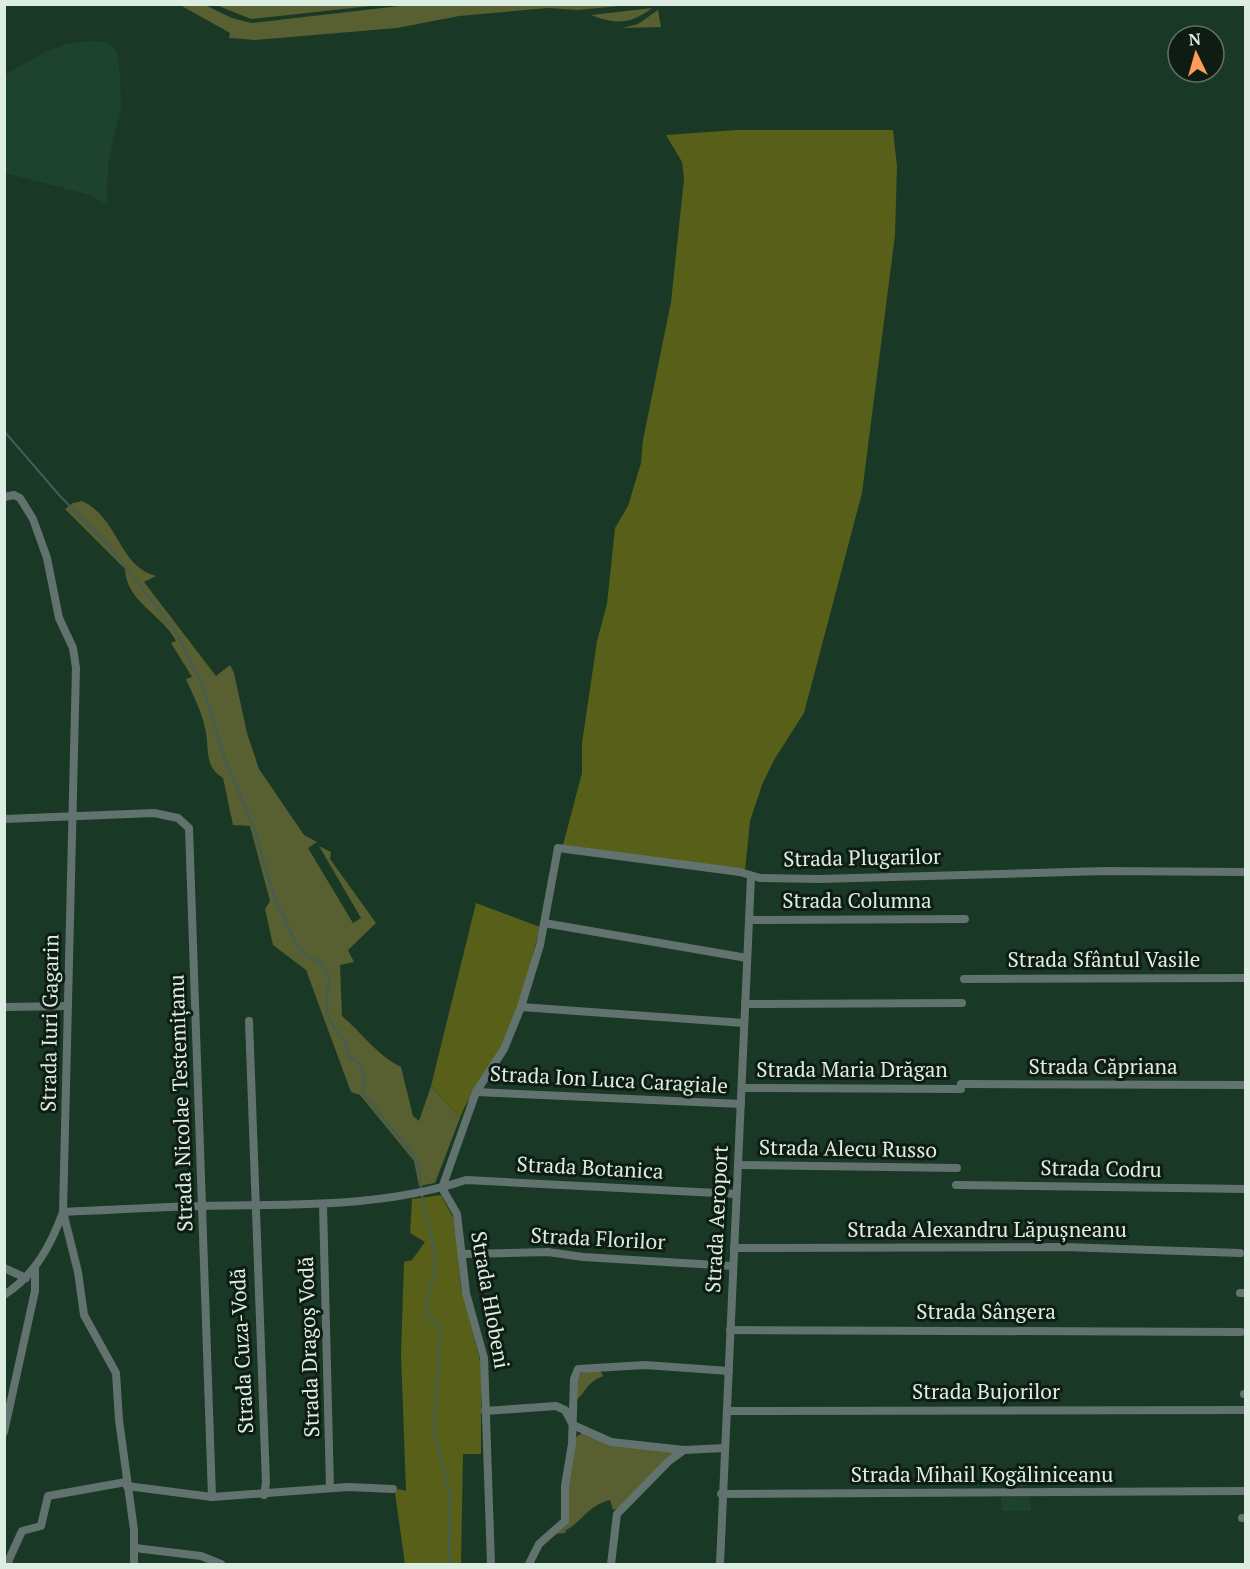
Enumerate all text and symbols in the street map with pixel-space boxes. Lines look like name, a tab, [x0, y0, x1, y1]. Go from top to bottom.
north arrow	[1166, 24, 1226, 84]
text: N	[1188, 28, 1202, 51]
street label: Strada Plugarilor	[783, 842, 941, 872]
street label: Strada Columna	[782, 886, 932, 914]
street label: Strada Iuri Gagarin	[33, 933, 65, 1112]
street label: Strada Sfântul Vasile	[1008, 945, 1200, 973]
street label: Strada Nicolae Testemițanu	[162, 974, 198, 1232]
street label: Strada Căpriana	[1028, 1052, 1178, 1080]
street label: Strada Maria Drăgan	[756, 1055, 948, 1083]
street label: Strada Ion Luca Caragiale	[489, 1059, 729, 1099]
street label: Strada Alecu Russo	[759, 1132, 937, 1164]
street label: Strada Aeroport	[698, 1144, 734, 1294]
street label: Strada Botanica	[516, 1149, 665, 1185]
street label: Strada Codru	[1040, 1153, 1162, 1183]
street label: Strada Alexandru Lăpușneanu	[847, 1215, 1127, 1243]
street label: Strada Florilor	[530, 1220, 666, 1256]
street label: Strada Hlobeni	[465, 1229, 517, 1371]
street label: Strada Dragoș Vodă	[291, 1256, 325, 1438]
street label: Strada Cuza-Vodă	[223, 1267, 259, 1434]
street label: Strada Sângera	[916, 1297, 1056, 1325]
street label: Strada Bujorilor	[912, 1377, 1060, 1405]
street label: Strada Mihail Kogăliniceanu	[851, 1460, 1113, 1488]

